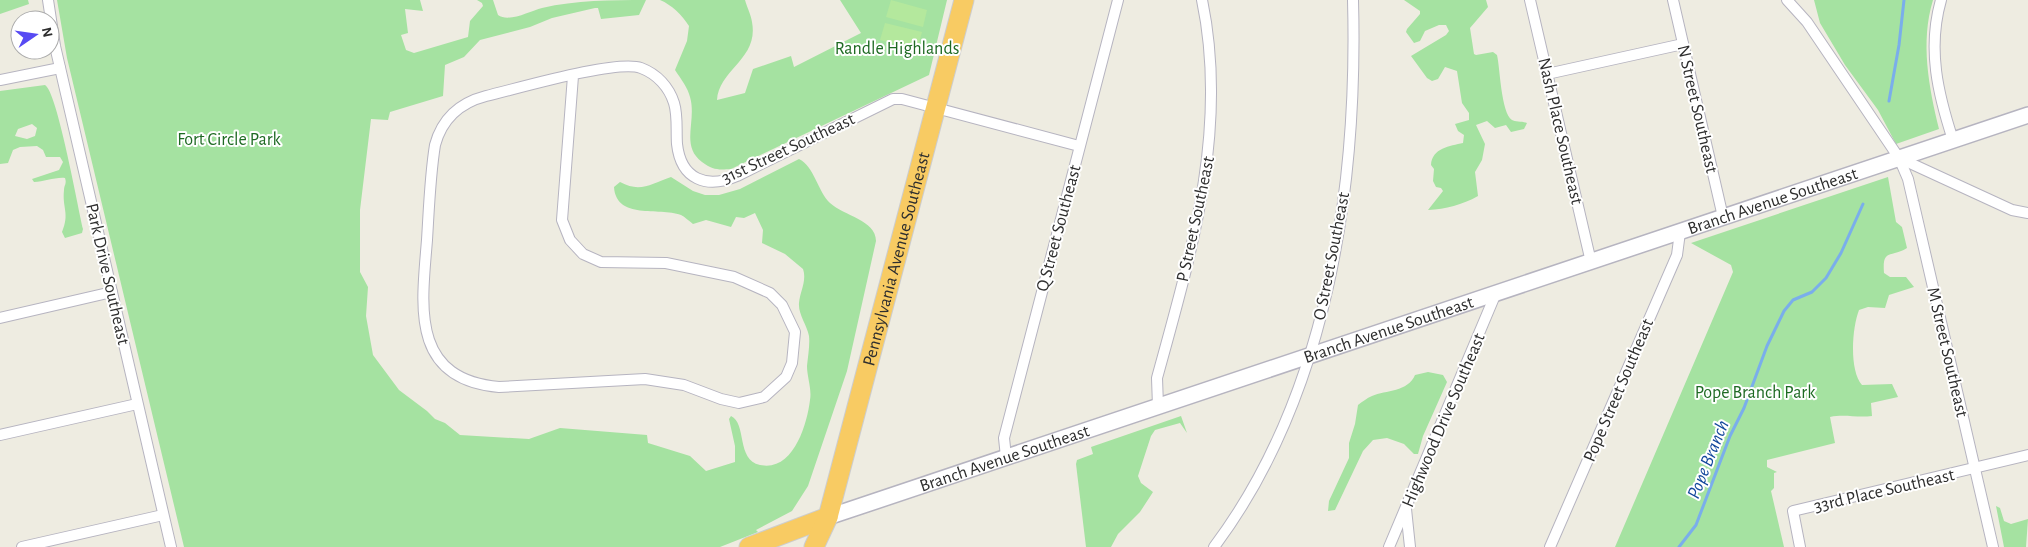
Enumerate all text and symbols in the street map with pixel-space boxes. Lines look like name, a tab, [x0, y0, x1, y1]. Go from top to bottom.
north arrow	[10, 10, 60, 60]
text: N	[39, 26, 55, 39]
park label: Randle Highlands	[835, 40, 959, 58]
street label: N Street Southeast	[1674, 43, 1721, 175]
street label: Nash Place Southeast	[1534, 56, 1586, 206]
street label: 31st Street Southeast	[719, 110, 858, 188]
park label: Fort Circle Park	[177, 131, 282, 149]
street label: Pennsylvania Avenue Southeast	[860, 150, 934, 368]
street label: P Street Southeast	[1174, 155, 1218, 284]
street label: Q Street Southeast	[1033, 163, 1085, 293]
street label: Branch Avenue Southeast	[1686, 165, 1860, 238]
street label: O Street Southeast	[1311, 190, 1353, 322]
street label: Park Drive Southeast	[82, 202, 132, 347]
street label: M Street Southeast	[1923, 286, 1971, 419]
street label: Branch Avenue Southeast	[1302, 293, 1476, 367]
street label: Pope Street Southeast	[1581, 316, 1657, 465]
street label: Highwood Drive Southeast	[1399, 331, 1489, 510]
park label: Pope Branch Park	[1695, 384, 1816, 402]
water label: Pope Branch	[1684, 418, 1733, 502]
street label: Branch Avenue Southeast	[918, 422, 1092, 496]
street label: 33rd Place Southeast	[1812, 466, 1956, 516]

